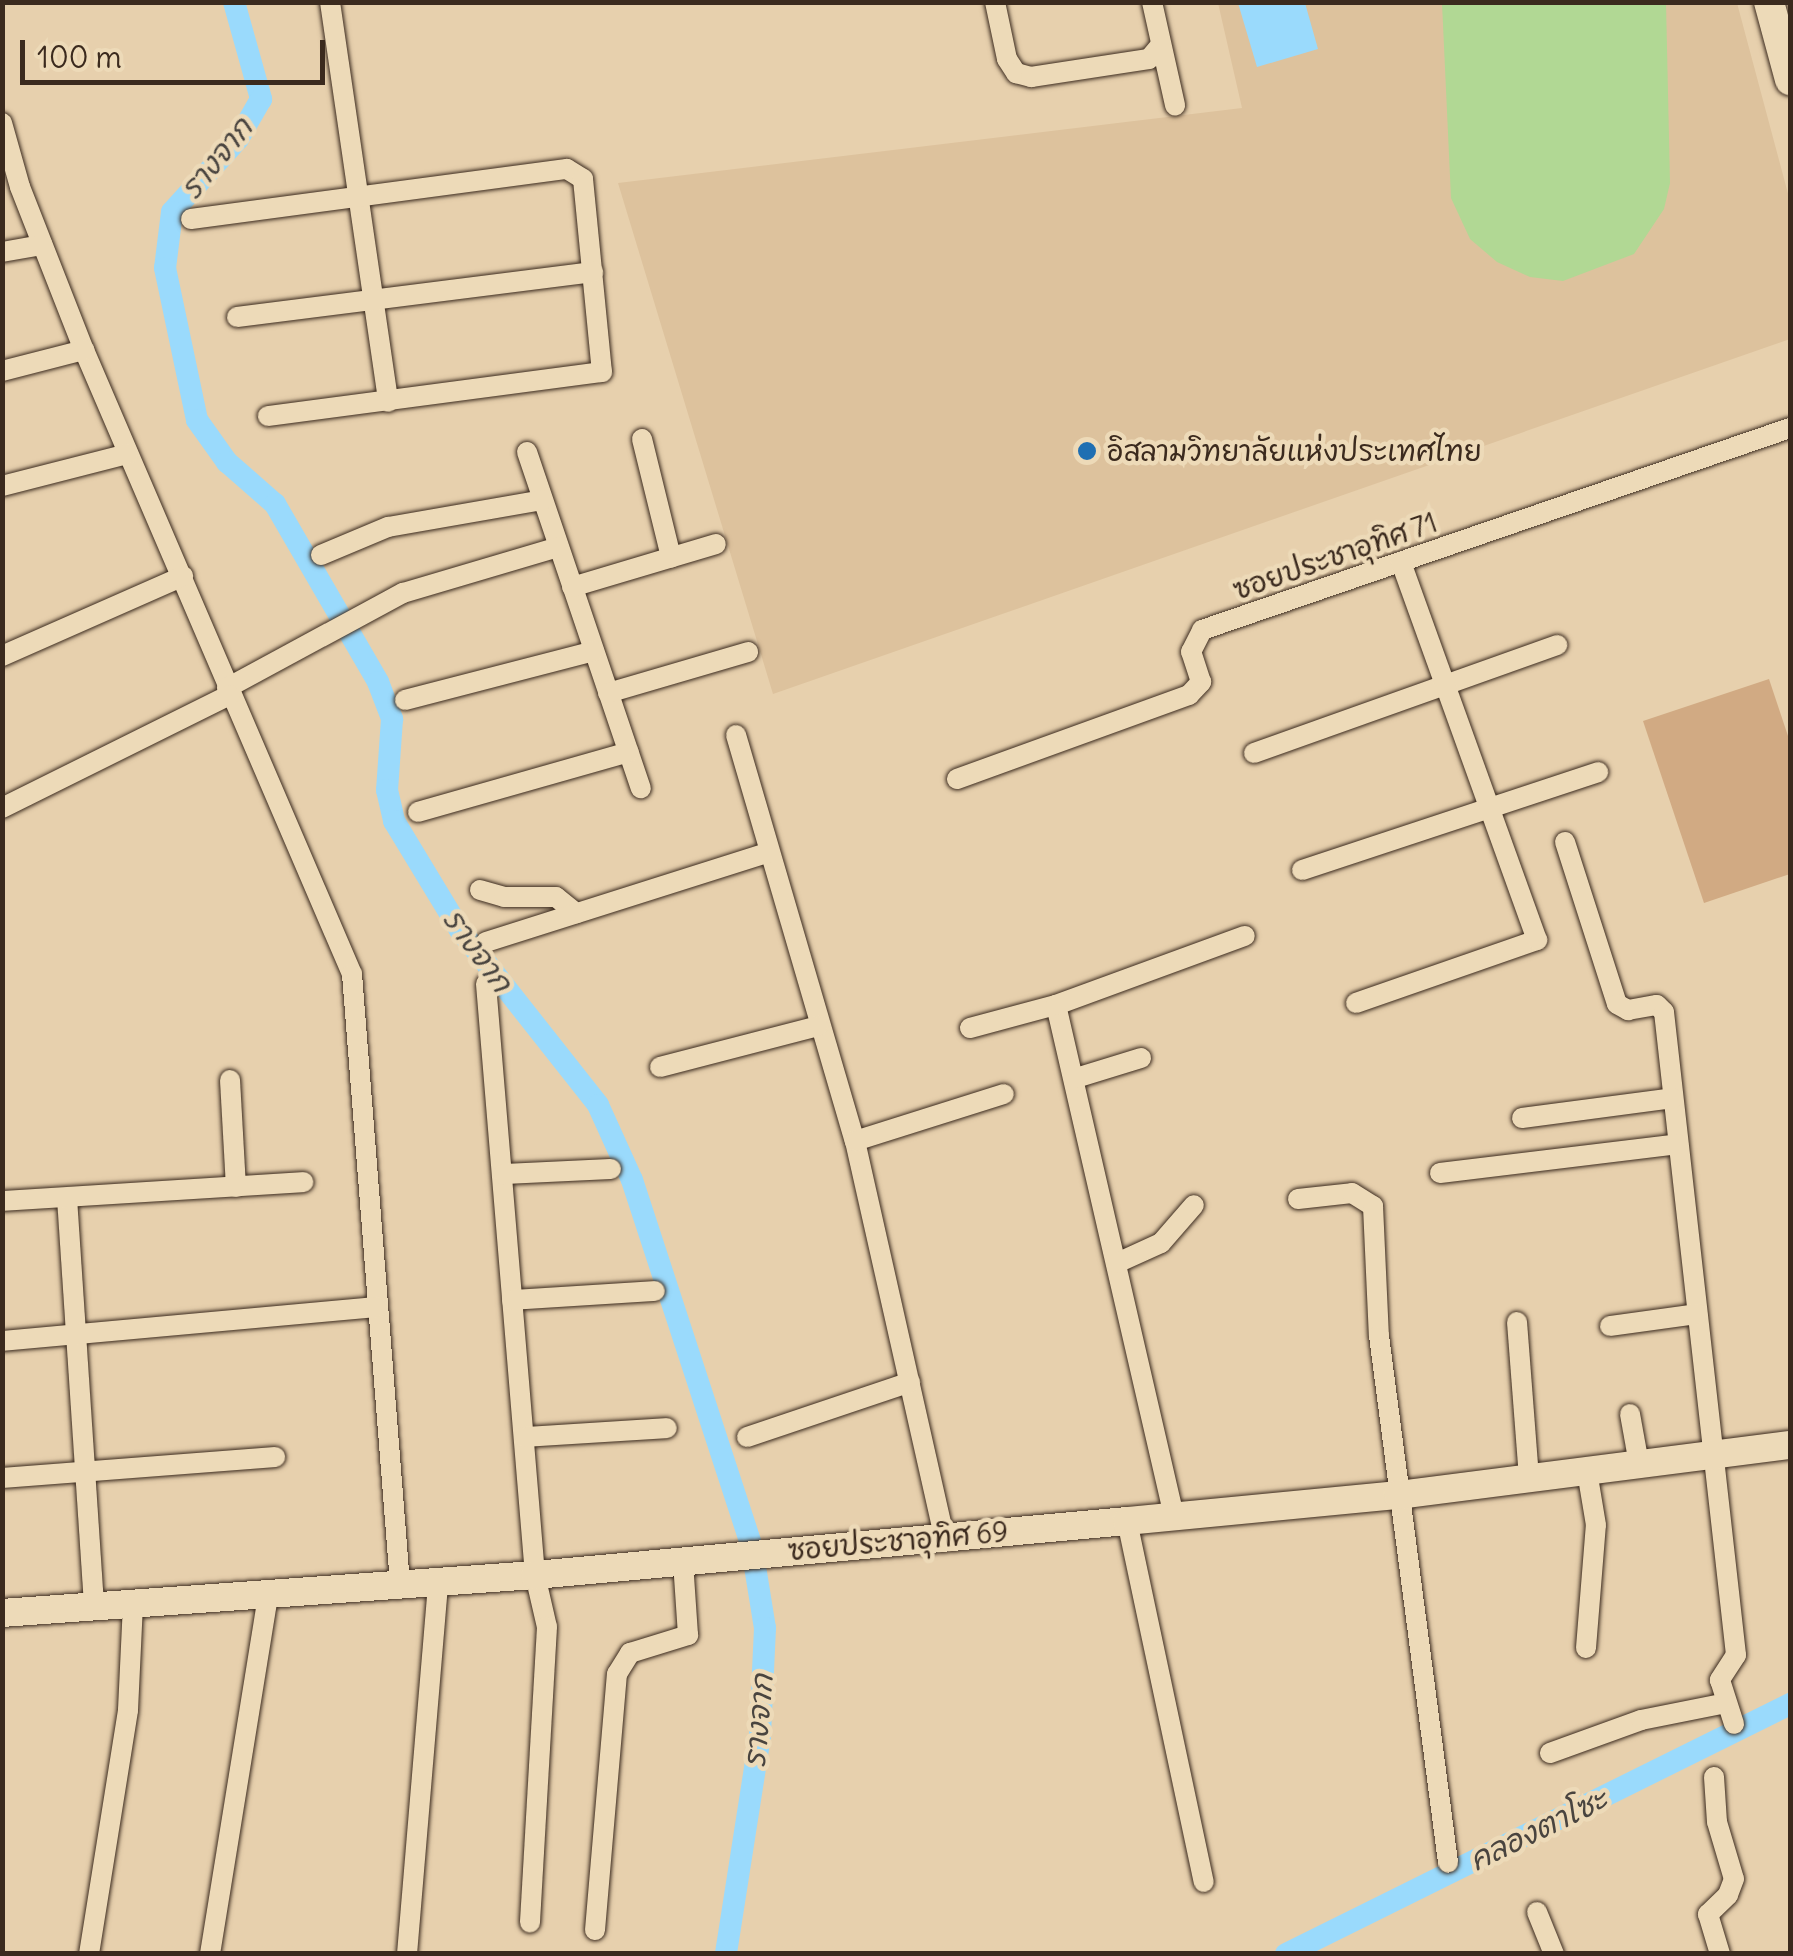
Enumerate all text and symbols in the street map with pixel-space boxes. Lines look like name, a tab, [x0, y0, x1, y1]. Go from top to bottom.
scale bar	[25, 20, 330, 82]
text: 100 m	[37, 38, 122, 76]
water label: รางจาก	[172, 110, 260, 206]
place label: อิสลามวิทยาลัยแห่งประเทศไทย	[1107, 434, 1482, 468]
marker: อิสลามวิทยาลัยแห่งประเทศไทย	[1076, 440, 1098, 462]
street label: ซอยประชาอุทิศ 71	[1229, 505, 1441, 607]
water label: รางจาก	[436, 901, 520, 999]
street label: ซอยประชาอุทิศ 69	[786, 1515, 1010, 1567]
water label: รางจาก	[736, 1673, 780, 1769]
water label: คลองตาโซะ	[1463, 1780, 1613, 1878]

